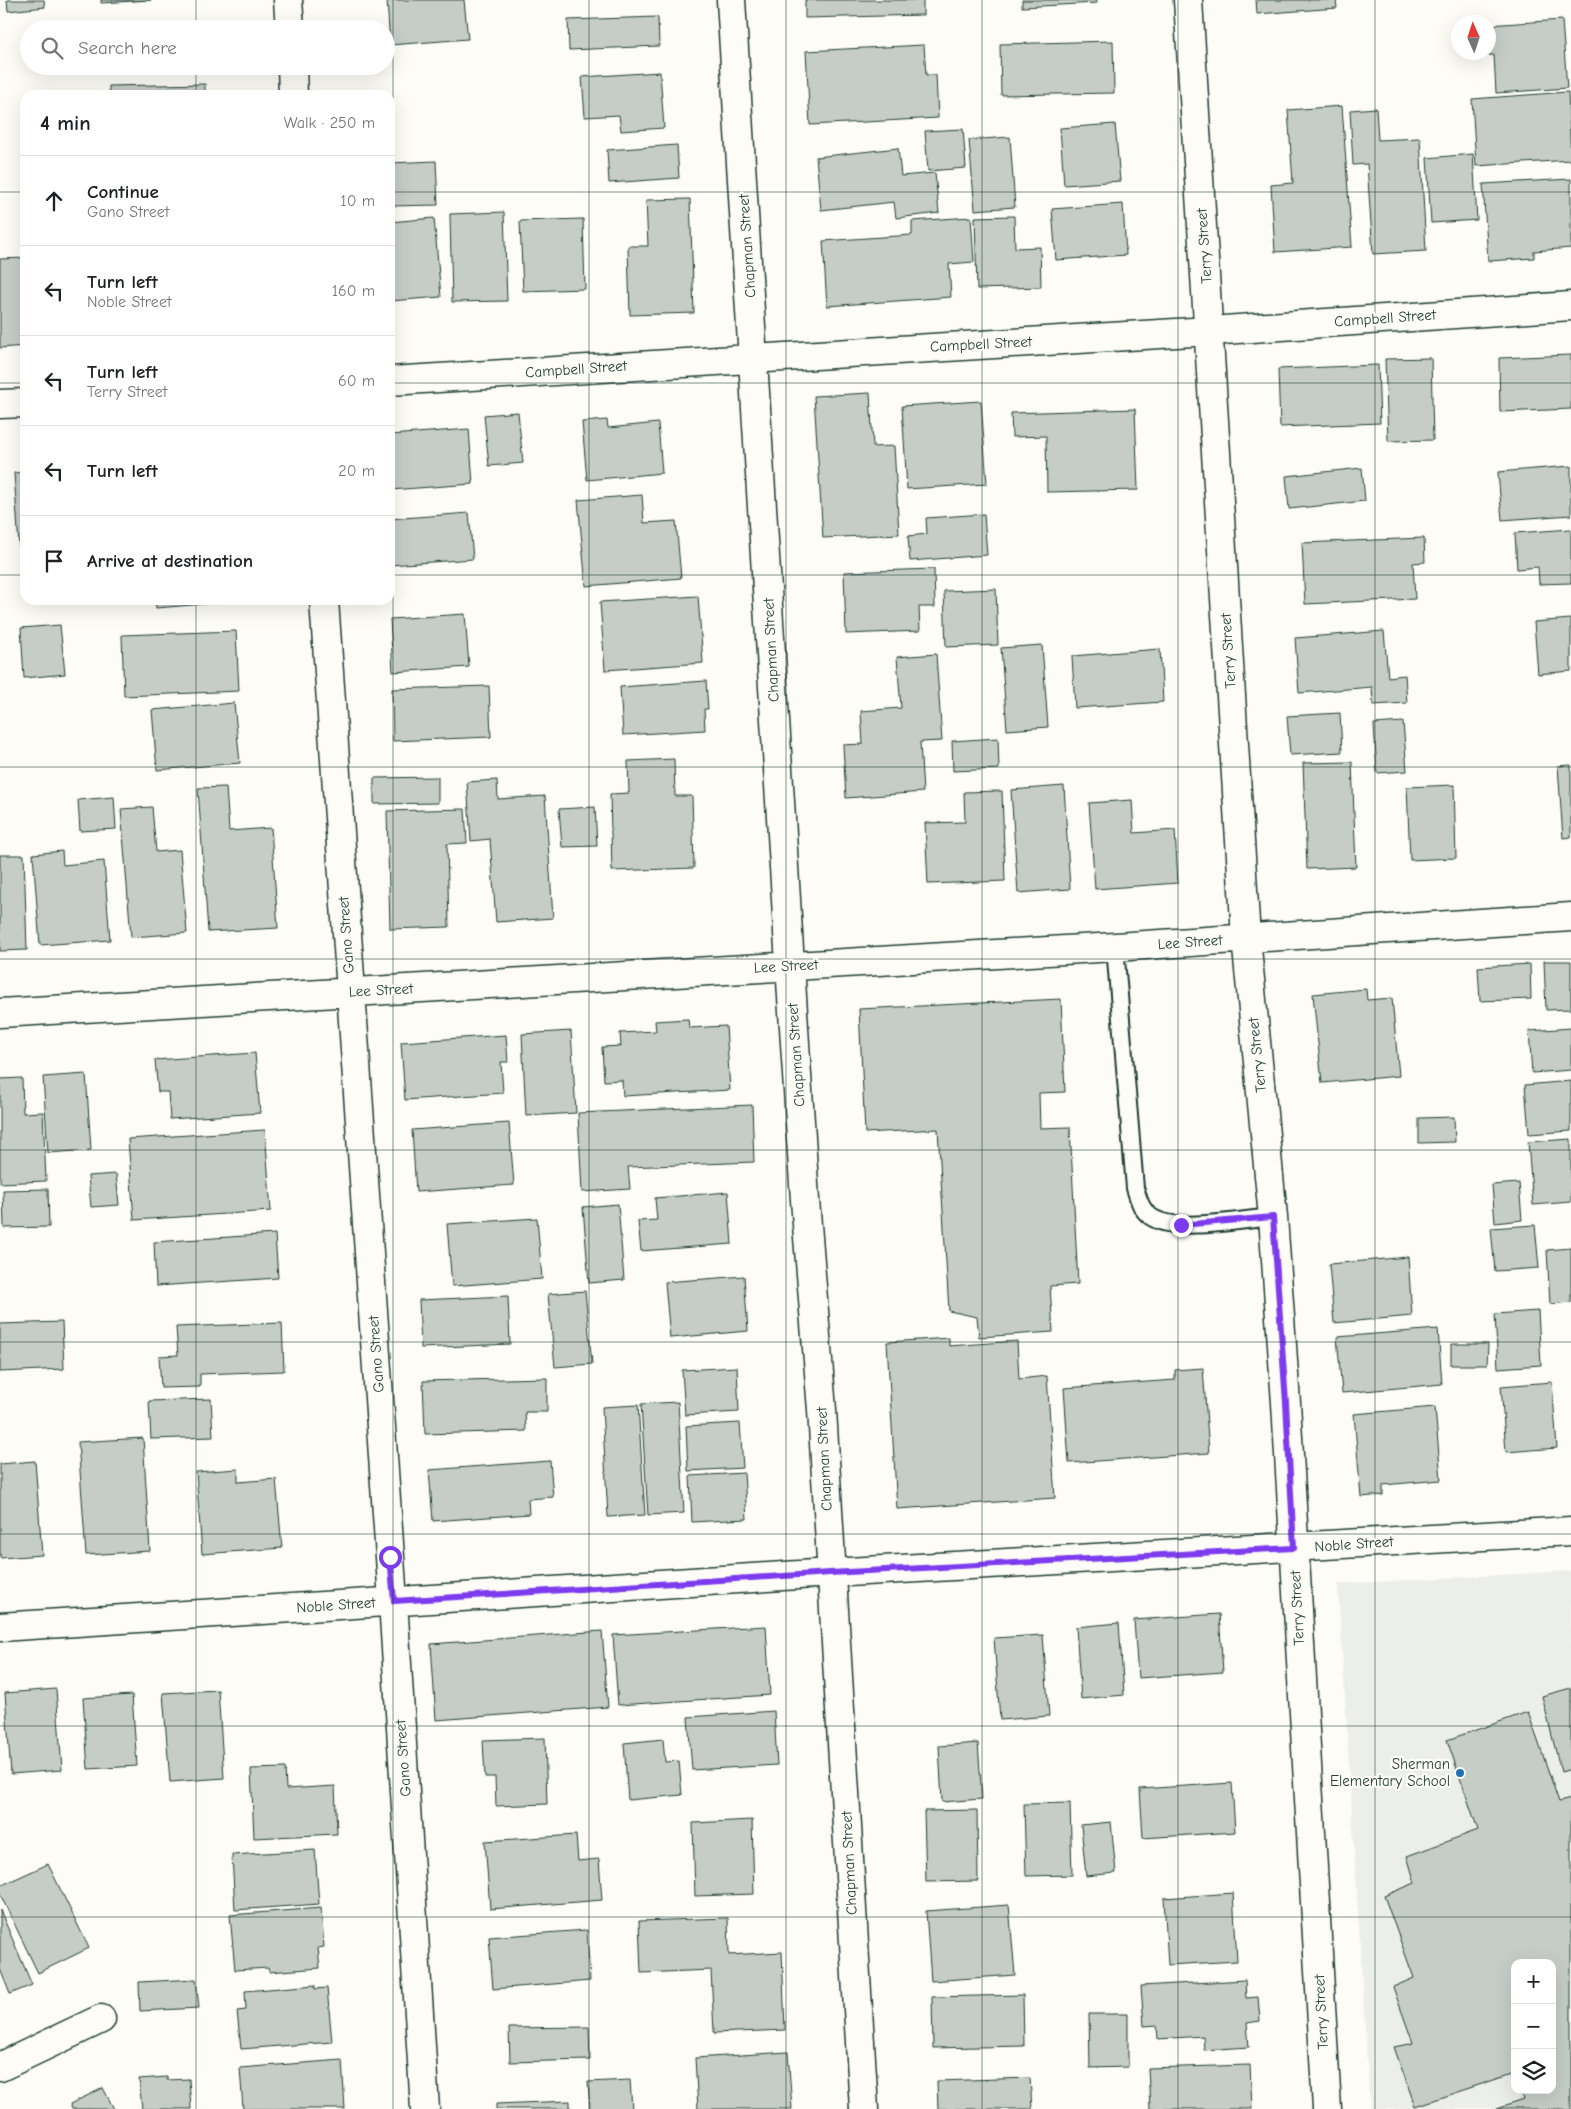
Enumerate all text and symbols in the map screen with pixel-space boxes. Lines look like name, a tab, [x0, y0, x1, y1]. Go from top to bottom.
north arrow	[1451, 15, 1496, 60]
search box	[20, 20, 395, 75]
icon: search	[38, 34, 66, 62]
text: Search here	[78, 37, 177, 59]
text: 4 min	[40, 111, 91, 135]
text: Walk · 250 m	[284, 114, 375, 132]
text: Continue	[87, 181, 159, 203]
icon: ahead	[40, 187, 68, 215]
text: 10 m	[340, 192, 375, 210]
street label: Chapman Street	[734, 193, 760, 298]
text: Gano Street	[87, 203, 169, 221]
street label: Terry Street	[1192, 207, 1216, 284]
text: Turn left	[87, 271, 158, 293]
icon: left	[40, 277, 68, 305]
text: 160 m	[332, 282, 375, 300]
text: Noble Street	[87, 293, 171, 311]
street label: Campbell Street	[1333, 305, 1437, 331]
street label: Campbell Street	[930, 332, 1033, 356]
street label: Campbell Street	[524, 356, 628, 382]
text: Turn left	[87, 361, 158, 383]
icon: left	[40, 367, 68, 395]
text: 60 m	[338, 372, 375, 390]
text: Terry Street	[87, 383, 167, 401]
icon: left	[40, 457, 68, 485]
text: Turn left	[87, 460, 158, 482]
text: 20 m	[338, 462, 375, 480]
icon: arrive	[40, 547, 68, 575]
text: Arrive at destination	[87, 550, 253, 572]
street label: Chapman Street	[759, 597, 783, 702]
street label: Terry Street	[1216, 612, 1240, 689]
street label: Gano Street	[334, 895, 358, 974]
street label: Lee Street	[1157, 931, 1224, 953]
street label: Lee Street	[753, 955, 820, 977]
street label: Lee Street	[348, 979, 415, 1001]
street label: Chapman Street	[783, 1002, 809, 1107]
street label: Terry Street	[1244, 1016, 1270, 1093]
route end	[1170, 1214, 1193, 1237]
street label: Gano Street	[364, 1314, 388, 1393]
street label: Chapman Street	[812, 1406, 836, 1511]
street label: Noble Street	[1314, 1532, 1395, 1556]
route start	[379, 1546, 402, 1569]
street label: Terry Street	[1286, 1569, 1308, 1646]
street label: Noble Street	[296, 1593, 377, 1617]
street label: Gano Street	[391, 1718, 415, 1797]
place label: Sherman Elementary School	[1330, 1755, 1450, 1790]
marker: Sherman Elementary School	[1454, 1767, 1466, 1779]
street label: Chapman Street	[837, 1810, 861, 1915]
map controls	[1511, 1959, 1556, 2094]
button: +	[1511, 1959, 1556, 2004]
street label: Terry Street	[1310, 1973, 1332, 2050]
button: −	[1511, 2004, 1556, 2049]
button: layers	[1511, 2049, 1556, 2094]

